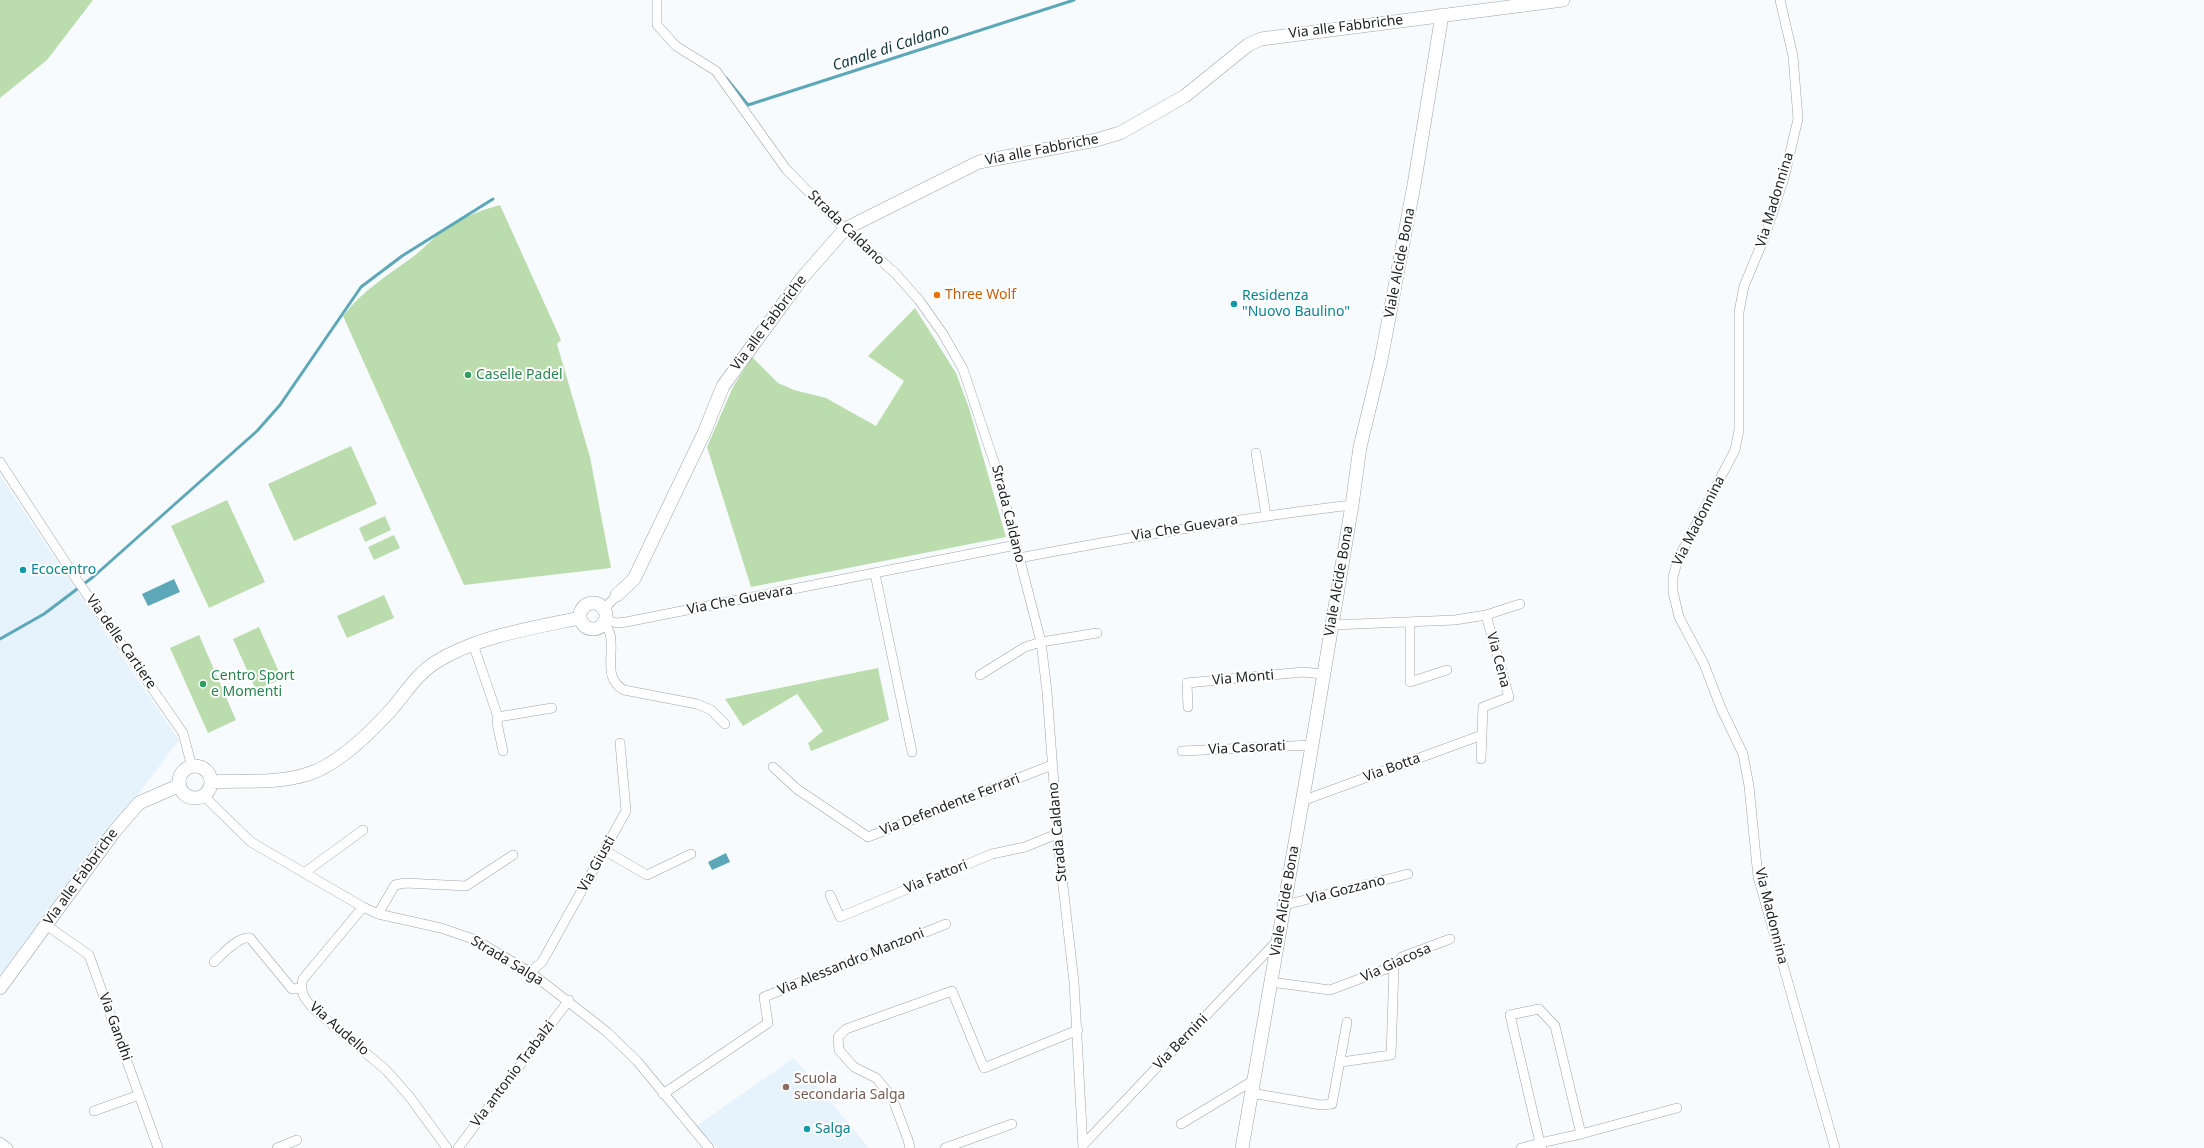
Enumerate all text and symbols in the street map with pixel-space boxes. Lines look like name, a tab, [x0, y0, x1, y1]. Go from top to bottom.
street label: Via alle Fabbriche	[1288, 12, 1404, 42]
water label: Canale di Caldano	[830, 21, 952, 75]
street label: Via alle Fabbriche	[984, 131, 1100, 169]
street label: Via Madonnina	[1753, 150, 1797, 250]
street label: Strada Caldano	[804, 187, 888, 269]
street label: Viale Alcide Bona	[1381, 206, 1419, 320]
street label: Via alle Fabbriche	[728, 272, 810, 374]
place label: Three Wolf	[945, 287, 1016, 303]
place label: Residenza "Nuovo Baulino"	[1242, 288, 1350, 320]
marker: Three Wolf	[932, 290, 942, 300]
marker: Residenza "Nuovo Baulino"	[1229, 299, 1239, 309]
place label: Caselle Padel	[476, 367, 563, 383]
marker: Caselle Padel	[463, 370, 473, 380]
street label: Strada Caldano	[988, 463, 1028, 565]
street label: Via Madonnina	[1669, 473, 1729, 569]
street label: Via Che Guevara	[1131, 511, 1239, 545]
street label: Viale Alcide Bona	[1321, 524, 1357, 638]
place label: Ecocentro	[31, 562, 96, 578]
marker: Ecocentro	[18, 565, 28, 575]
street label: Via Che Guevara	[686, 582, 794, 618]
street label: Via delle Cartiere	[82, 592, 160, 692]
street label: Via Cena	[1483, 630, 1513, 690]
street label: Via Monti	[1211, 667, 1275, 689]
place label: Centro Sport e Momenti	[211, 668, 295, 700]
marker: Centro Sport e Momenti	[198, 679, 208, 689]
street label: Via Casorati	[1208, 738, 1286, 758]
street label: Via Botta	[1361, 750, 1423, 786]
street label: Via Defendente Ferrari	[878, 771, 1022, 839]
street label: Strada Caldano	[1045, 781, 1071, 883]
street label: Via alle Fabbriche	[40, 825, 122, 929]
street label: Via Giusti	[575, 833, 619, 895]
street label: Viale Alcide Bona	[1267, 844, 1303, 958]
street label: Via Fattori	[902, 857, 970, 897]
street label: Via Madonnina	[1751, 866, 1791, 966]
street label: Via Gozzano	[1305, 872, 1387, 908]
street label: Via Alessandro Manzoni	[775, 925, 927, 999]
street label: Strada Salga	[468, 933, 546, 989]
street label: Via Giacosa	[1358, 940, 1434, 986]
street label: Via Gandhi	[95, 991, 135, 1063]
street label: Via Audello	[306, 999, 372, 1059]
street label: Via Bernini	[1150, 1011, 1212, 1073]
street label: Via antonio Trabalzi	[468, 1018, 558, 1130]
place label: Scuola secondaria Salga	[794, 1071, 905, 1104]
marker: Scuola secondaria Salga	[781, 1082, 791, 1092]
place label: Salga	[815, 1121, 851, 1137]
marker: Salga	[802, 1124, 812, 1134]

